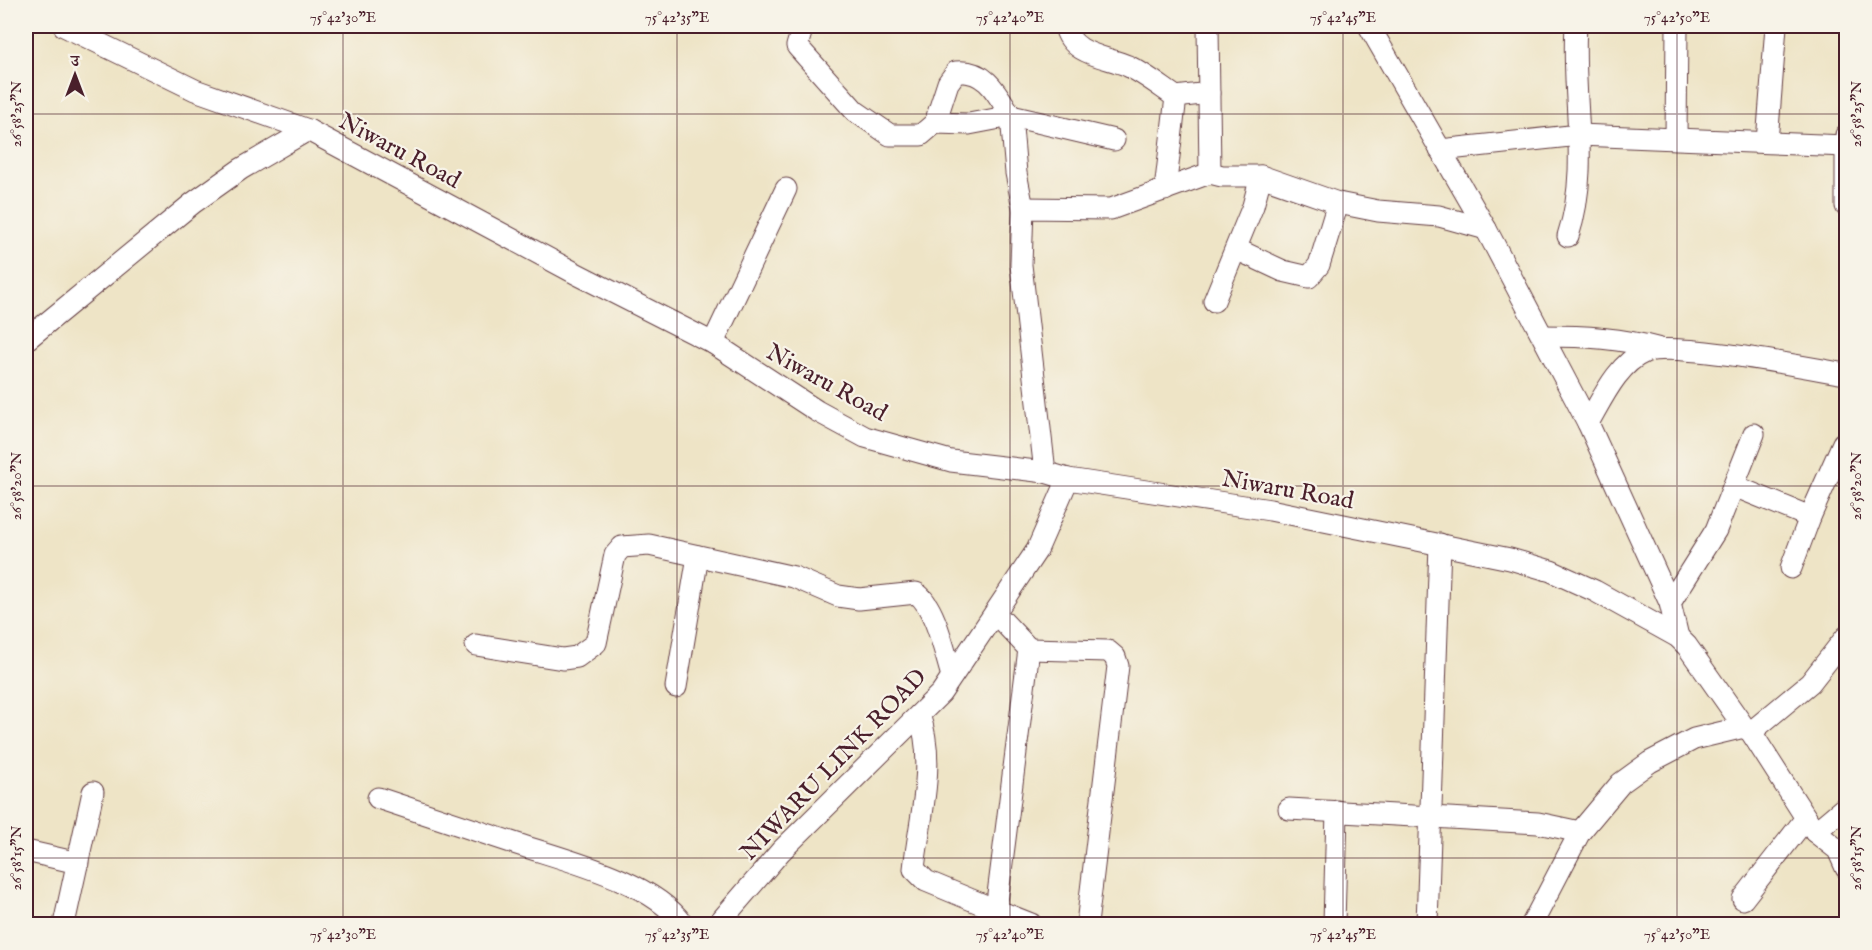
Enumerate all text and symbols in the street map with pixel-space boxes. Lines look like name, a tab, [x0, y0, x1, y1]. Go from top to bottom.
text: 75°42'30"E	[310, 8, 376, 27]
text: 75°42'35"E	[645, 8, 709, 27]
text: 75°42'40"E	[976, 8, 1044, 27]
text: 75°42'45"E	[1310, 8, 1376, 27]
text: 75°42'50"E	[1644, 8, 1710, 27]
north arrow	[45, 45, 105, 105]
text: उ	[70, 52, 81, 72]
text: 26°58'25"N	[7, 81, 26, 147]
text: 26°58'25"N	[1847, 81, 1866, 147]
street label: Niwaru Road	[333, 106, 466, 196]
street label: Niwaru Road	[760, 337, 892, 429]
text: 26°58'20"N	[7, 452, 26, 520]
text: 26°58'20"N	[1847, 452, 1866, 520]
street label: Niwaru Road	[1219, 464, 1356, 517]
street label: NIWARU LINK ROAD	[734, 662, 934, 868]
text: 26°58'15"N	[7, 825, 26, 891]
text: 26°58'15"N	[1847, 825, 1866, 891]
text: 75°42'30"E	[310, 925, 376, 944]
text: 75°42'35"E	[645, 925, 709, 944]
text: 75°42'40"E	[976, 925, 1044, 944]
text: 75°42'45"E	[1310, 925, 1376, 944]
text: 75°42'50"E	[1644, 925, 1710, 944]

